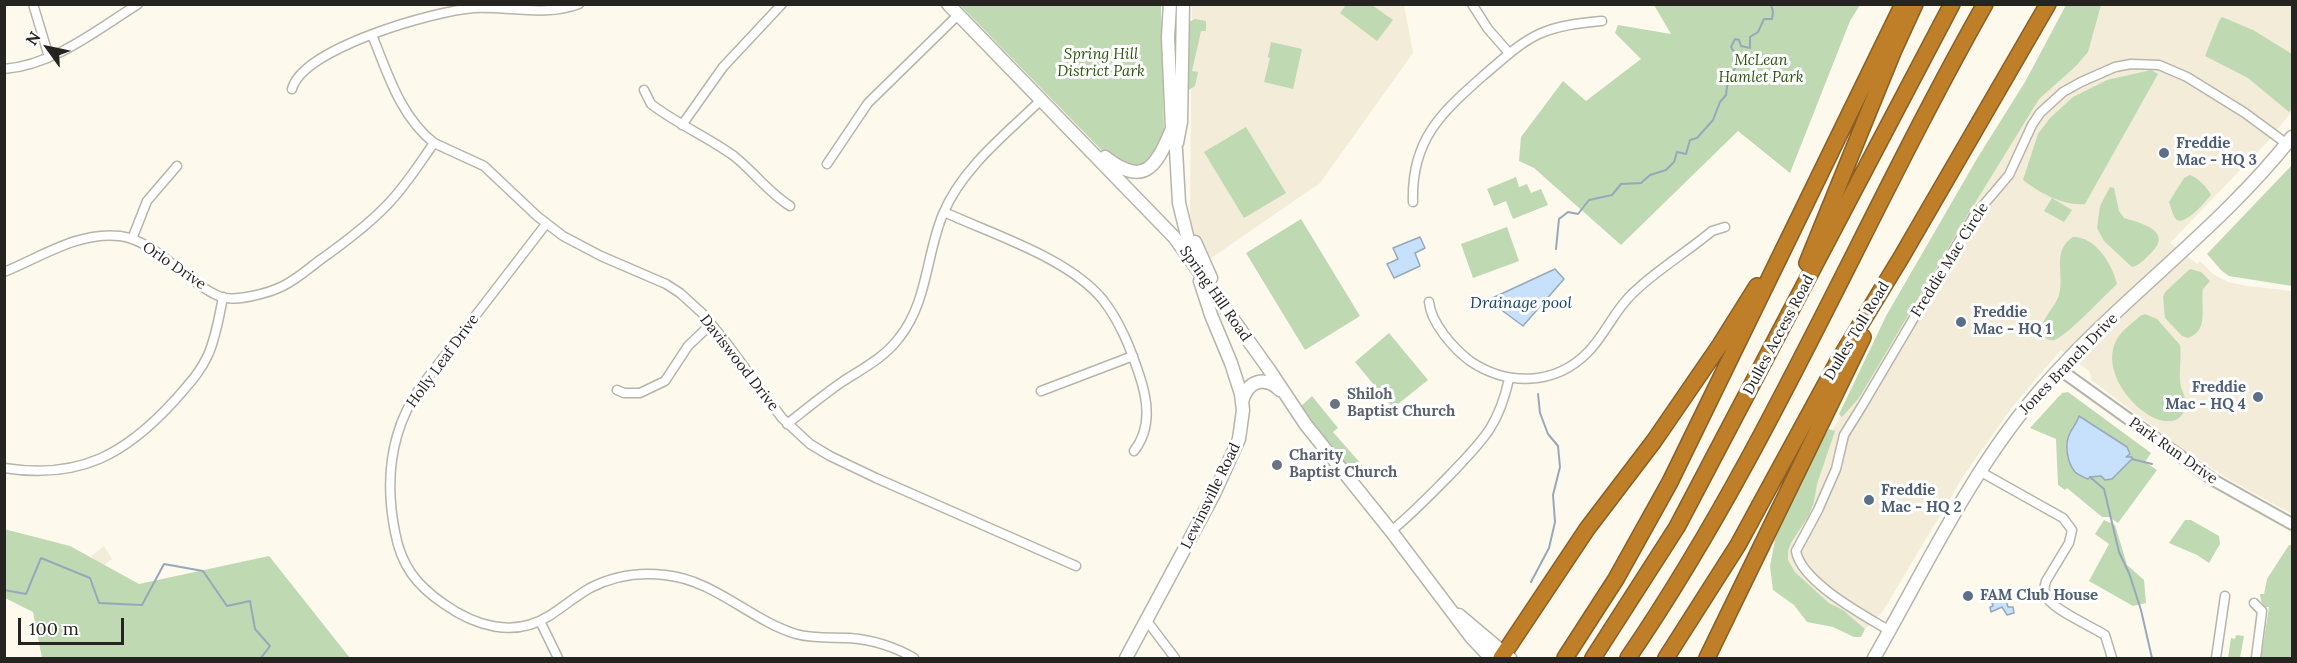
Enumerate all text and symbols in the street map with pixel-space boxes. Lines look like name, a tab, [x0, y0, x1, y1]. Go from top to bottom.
north arrow	[18, 18, 78, 78]
text: N	[21, 28, 45, 49]
park label: Spring Hill District Park	[1057, 46, 1145, 81]
park label: McLean Hamlet Park	[1719, 52, 1803, 87]
place label: Freddie Mac - HQ 3	[2176, 135, 2257, 170]
marker: Freddie Mac - HQ 3	[2157, 146, 2171, 160]
street label: Freddie Mac Circle	[1908, 199, 1992, 321]
street label: Orlo Drive	[139, 238, 209, 294]
street label: Spring Hill Road	[1175, 243, 1255, 345]
street label: Dulles Access Road	[1740, 272, 1818, 398]
street label: Dulles Toll Road	[1820, 278, 1894, 384]
water label: Drainage pool	[1470, 293, 1572, 313]
place label: Freddie Mac - HQ 1	[1973, 304, 2052, 339]
street label: Jones Branch Drive	[2016, 310, 2122, 418]
street label: Holly Leaf Drive	[403, 311, 483, 411]
street label: Daviswood Drive	[696, 311, 782, 415]
marker: Freddie Mac - HQ 1	[1954, 315, 1968, 329]
place label: Freddie Mac - HQ 4	[2165, 379, 2246, 414]
place label: Shiloh Baptist Church	[1347, 386, 1455, 421]
marker: Freddie Mac - HQ 4	[2251, 390, 2265, 404]
marker: Shiloh Baptist Church	[1328, 397, 1342, 411]
street label: Park Run Drive	[2125, 414, 2221, 488]
street label: Lewinsville Road	[1178, 440, 1244, 552]
place label: Charity Baptist Church	[1289, 447, 1397, 482]
marker: Charity Baptist Church	[1270, 458, 1284, 472]
place label: Freddie Mac - HQ 2	[1881, 482, 1961, 517]
marker: Freddie Mac - HQ 2	[1862, 493, 1876, 507]
place label: FAM Club House	[1980, 587, 2098, 605]
marker: FAM Club House	[1961, 589, 1975, 603]
scale bar	[21, 606, 128, 644]
text: 100 m	[29, 617, 79, 640]

